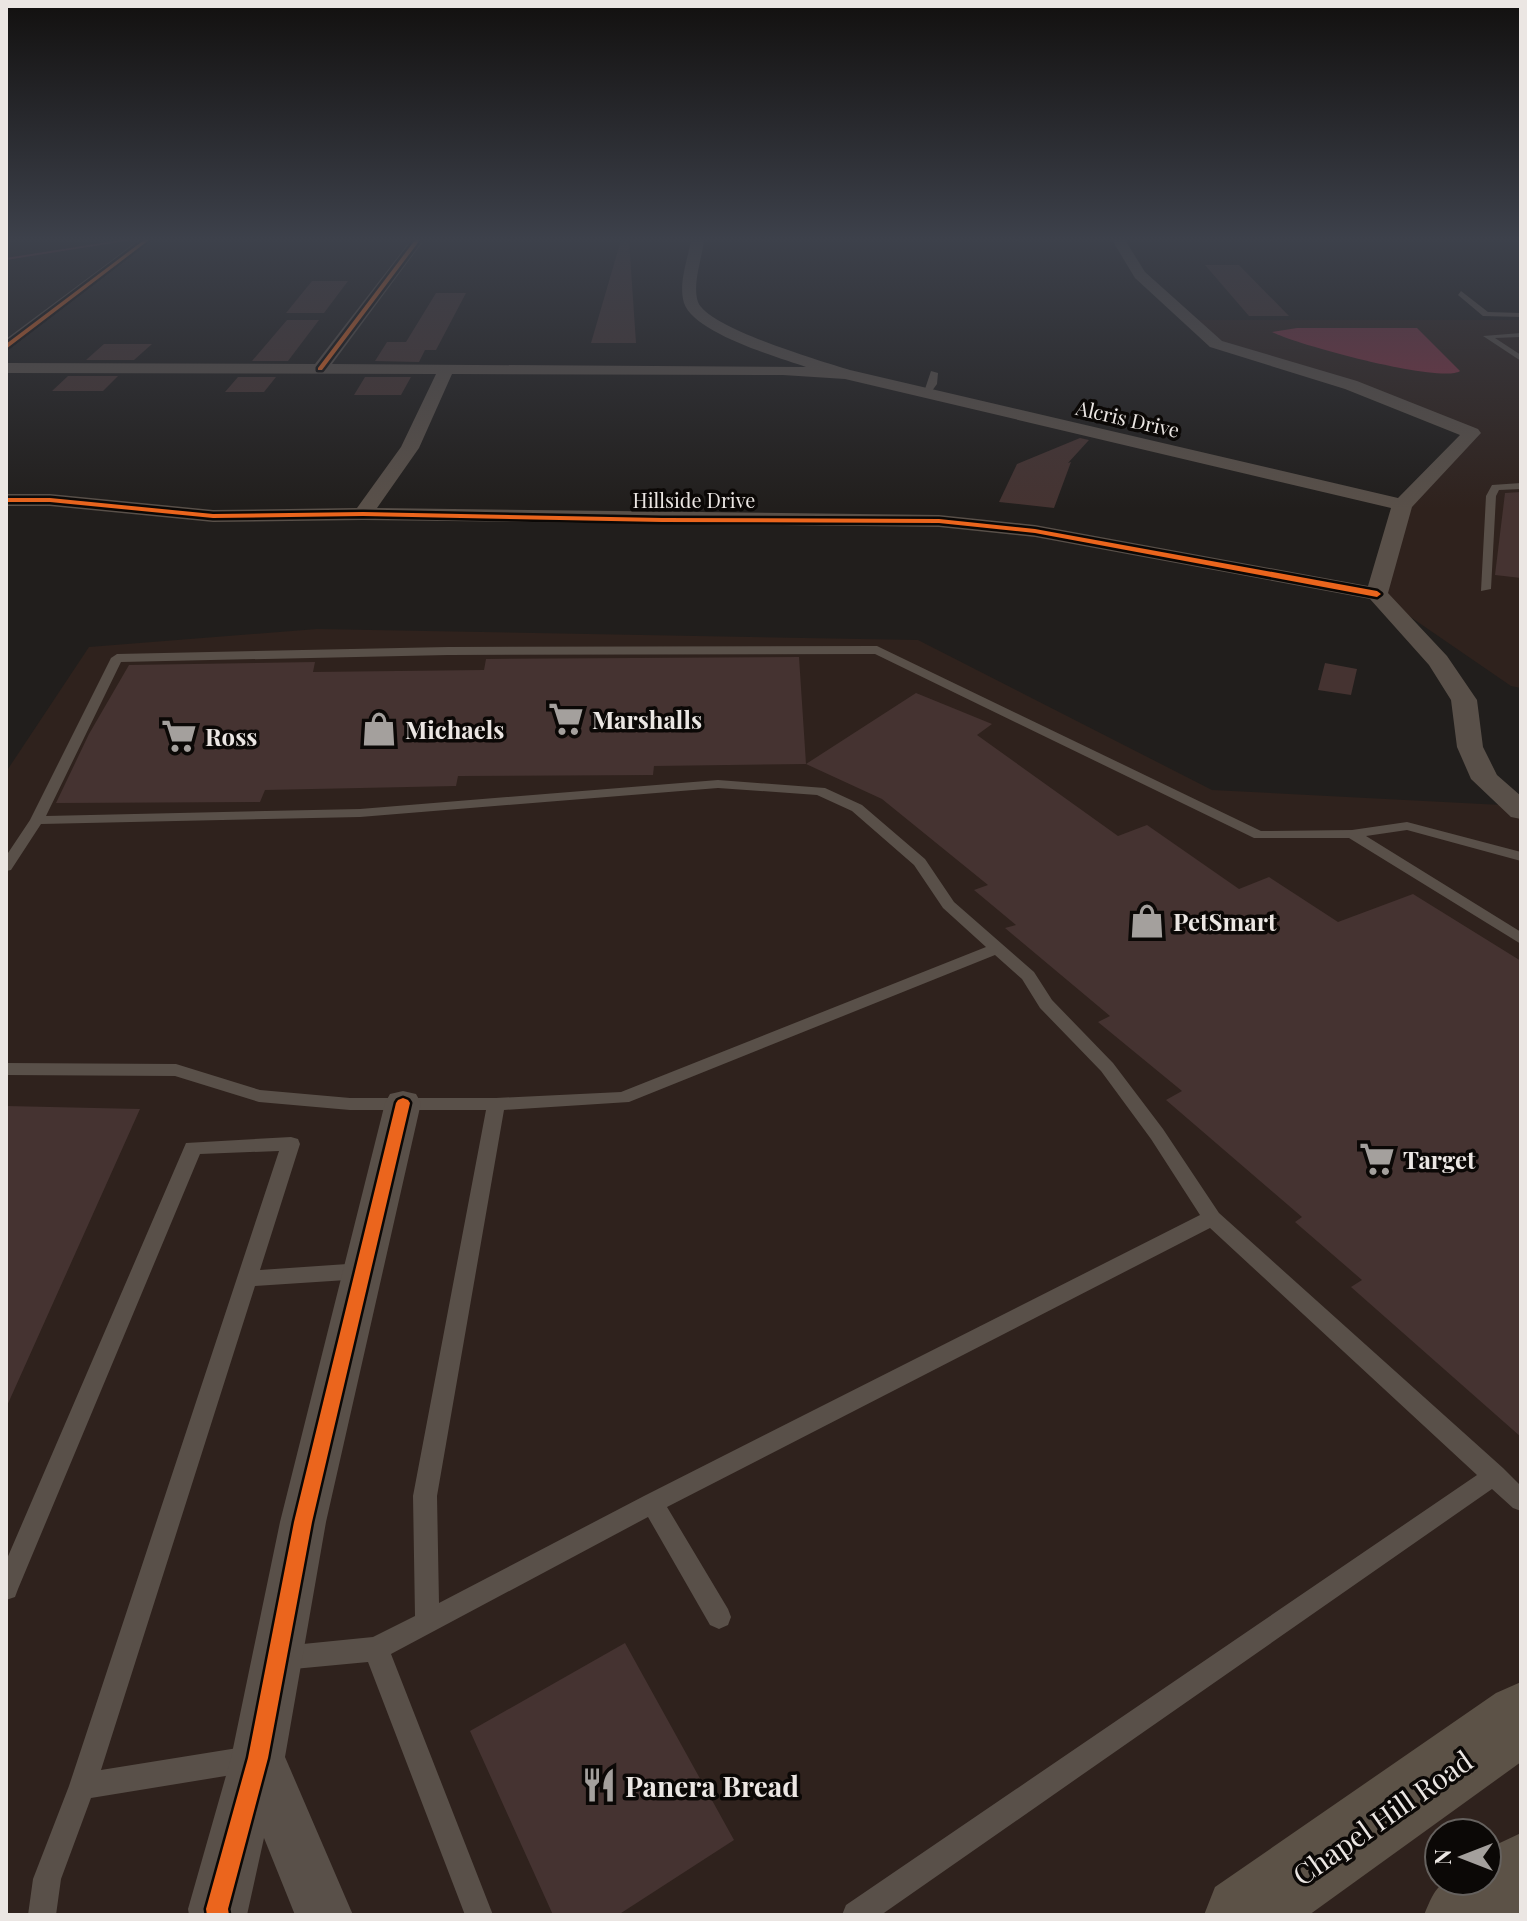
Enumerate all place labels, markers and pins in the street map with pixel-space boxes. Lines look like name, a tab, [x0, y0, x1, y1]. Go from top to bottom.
supermarket icon: Marshalls	[547, 700, 585, 738]
place label: Marshalls	[592, 703, 702, 735]
shop icon: Michaels	[360, 710, 398, 748]
place label: Michaels	[405, 713, 504, 745]
supermarket icon: Ross	[160, 717, 198, 755]
place label: Ross	[205, 720, 257, 752]
shop icon: PetSmart	[1128, 902, 1166, 940]
place label: PetSmart	[1173, 905, 1277, 937]
supermarket icon: Target	[1358, 1140, 1396, 1178]
place label: Target	[1403, 1143, 1476, 1175]
restaurant icon: Panera Bread	[580, 1766, 618, 1804]
place label: Panera Bread	[625, 1767, 799, 1804]

